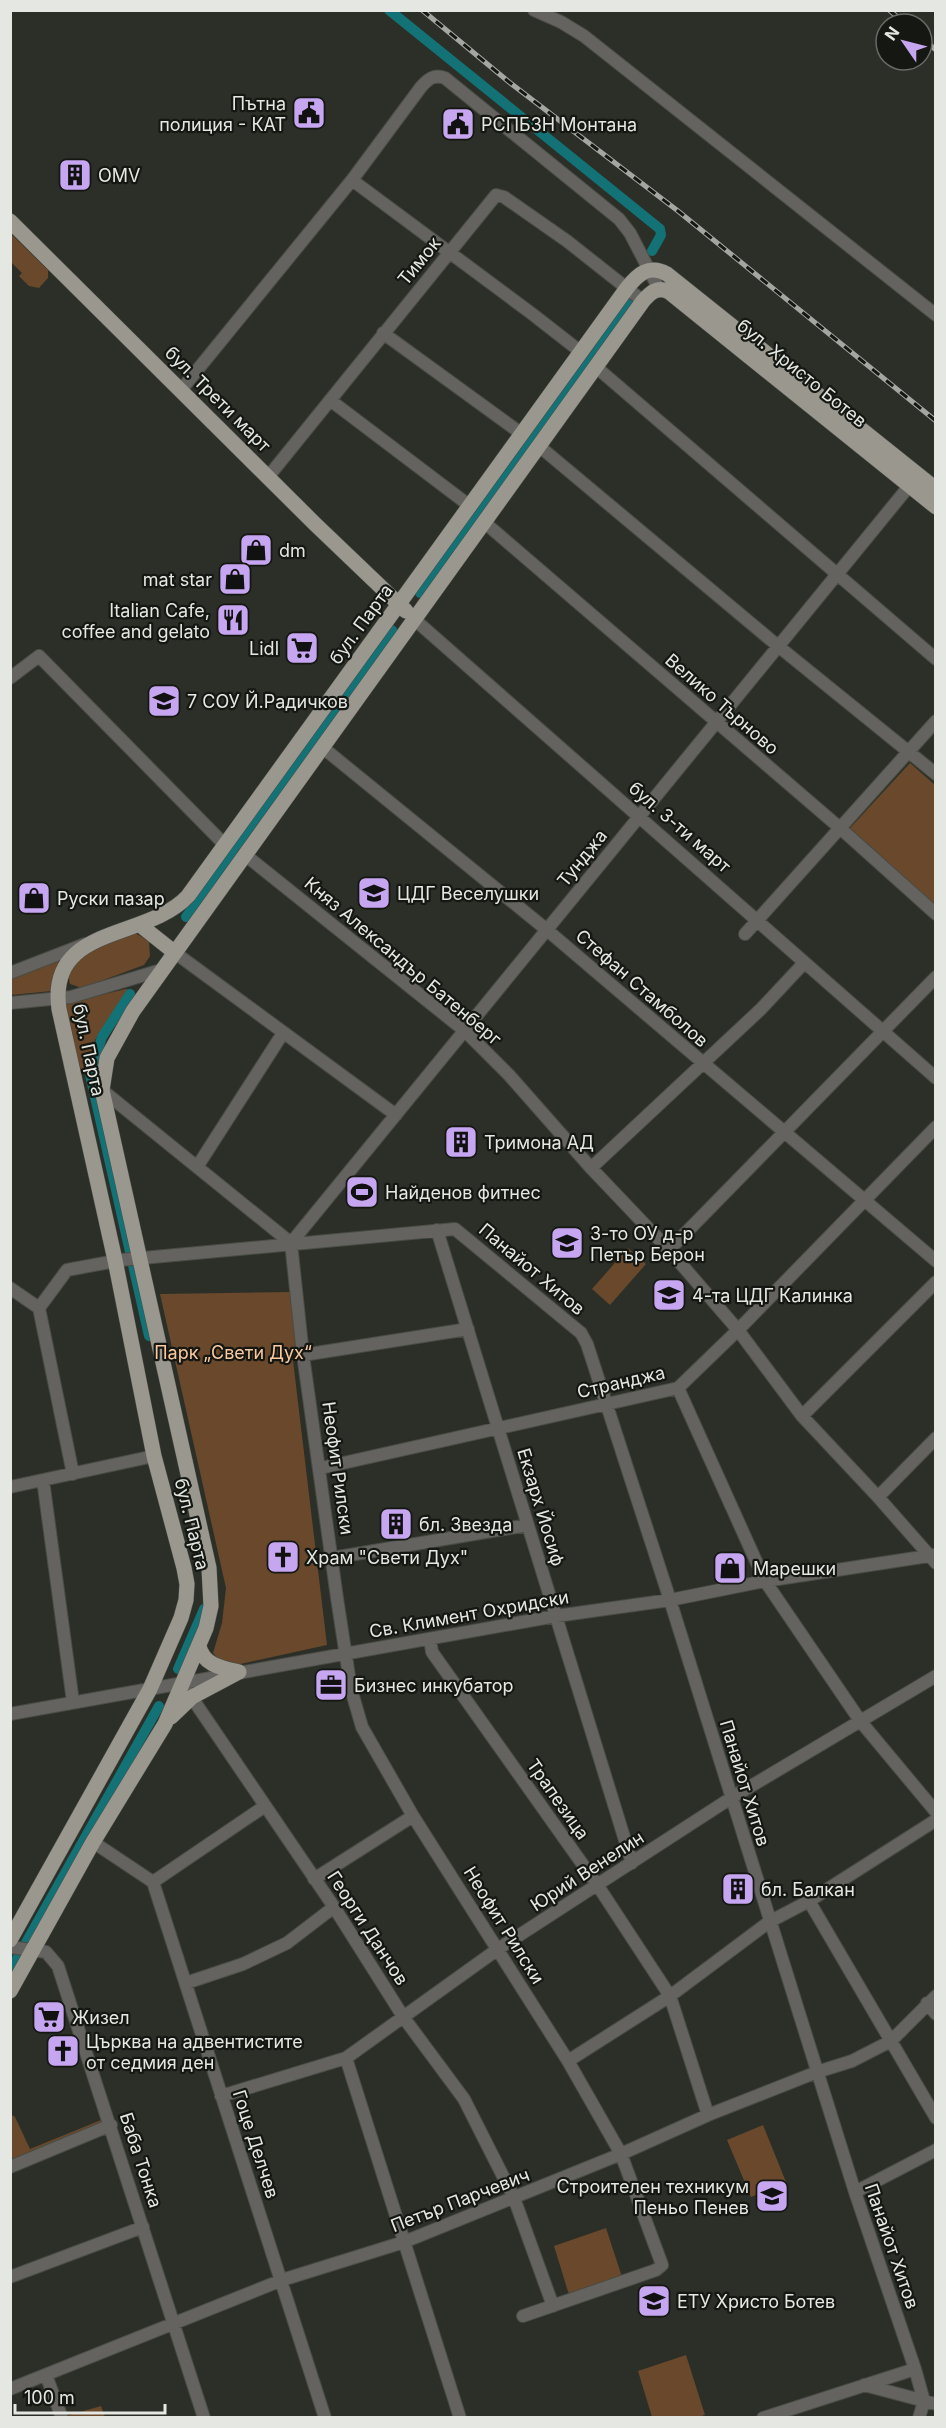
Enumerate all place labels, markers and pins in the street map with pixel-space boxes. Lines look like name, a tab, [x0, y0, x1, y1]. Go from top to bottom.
place label: Пътна полиция - КАТ	[159, 93, 286, 135]
public building icon: Пътна полиция - КАТ	[291, 95, 327, 131]
public building icon: РСПБЗН Монтана	[440, 106, 476, 142]
place label: РСПБЗН Монтана	[481, 114, 637, 135]
building icon: OMV	[57, 157, 93, 193]
place label: OMV	[98, 165, 140, 186]
shop icon: dm	[238, 532, 274, 568]
place label: dm	[279, 540, 306, 561]
shop icon: mat star	[217, 561, 253, 597]
place label: mat star	[143, 569, 212, 590]
place label: Italian Cafe, coffee and gelato	[61, 600, 210, 642]
restaurant icon: Italian Cafe, coffee and gelato	[215, 602, 251, 638]
supermarket icon: Lidl	[284, 630, 320, 666]
place label: Lidl	[249, 638, 279, 659]
school or university icon: 7 СОУ Й.Радичков	[146, 683, 182, 719]
place label: 7 СОУ Й.Радичков	[187, 690, 348, 712]
school or university icon: ЦДГ Веселушки	[356, 875, 392, 911]
shop icon: Руски пазар	[16, 880, 52, 916]
place label: ЦДГ Веселушки	[397, 883, 539, 904]
place label: Руски пазар	[57, 888, 165, 909]
building icon: Тримона АД	[443, 1124, 479, 1160]
place label: Тримона АД	[484, 1132, 594, 1153]
sports icon: Найденов фитнес	[344, 1174, 380, 1210]
place label: Найденов фитнес	[385, 1182, 541, 1203]
place label: 3-то ОУ д-р Петър Берон	[590, 1223, 705, 1265]
school or university icon: 3-то ОУ д-р Петър Берон	[549, 1225, 585, 1261]
school or university icon: 4-та ЦДГ Калинка	[651, 1277, 687, 1313]
place label: 4-та ЦДГ Калинка	[692, 1285, 853, 1306]
building icon: бл. Звезда	[378, 1506, 414, 1542]
place label: бл. Звезда	[419, 1514, 512, 1535]
church icon: Храм "Свети Дух"	[265, 1539, 301, 1575]
place label: Храм "Свети Дух"	[306, 1547, 468, 1568]
shop icon: Марешки	[712, 1550, 748, 1586]
place label: Марешки	[753, 1558, 836, 1579]
office icon: Бизнес инкубатор	[313, 1667, 349, 1703]
place label: Бизнес инкубатор	[354, 1675, 513, 1696]
building icon: бл. Балкан	[720, 1871, 756, 1907]
place label: бл. Балкан	[761, 1879, 855, 1900]
supermarket icon: Жизел	[31, 1999, 67, 2035]
place label: Жизел	[72, 2007, 130, 2028]
place label: Църква на адвентистите от седмия ден	[86, 2031, 303, 2073]
church icon: Църква на адвентистите от седмия ден	[45, 2033, 81, 2069]
place label: Строителен техникум Пеньо Пенев	[557, 2176, 749, 2218]
school or university icon: Строителен техникум Пеньо Пенев	[754, 2178, 790, 2214]
school or university icon: ЕТУ Христо Ботев	[636, 2283, 672, 2319]
place label: ЕТУ Христо Ботев	[677, 2291, 835, 2312]

